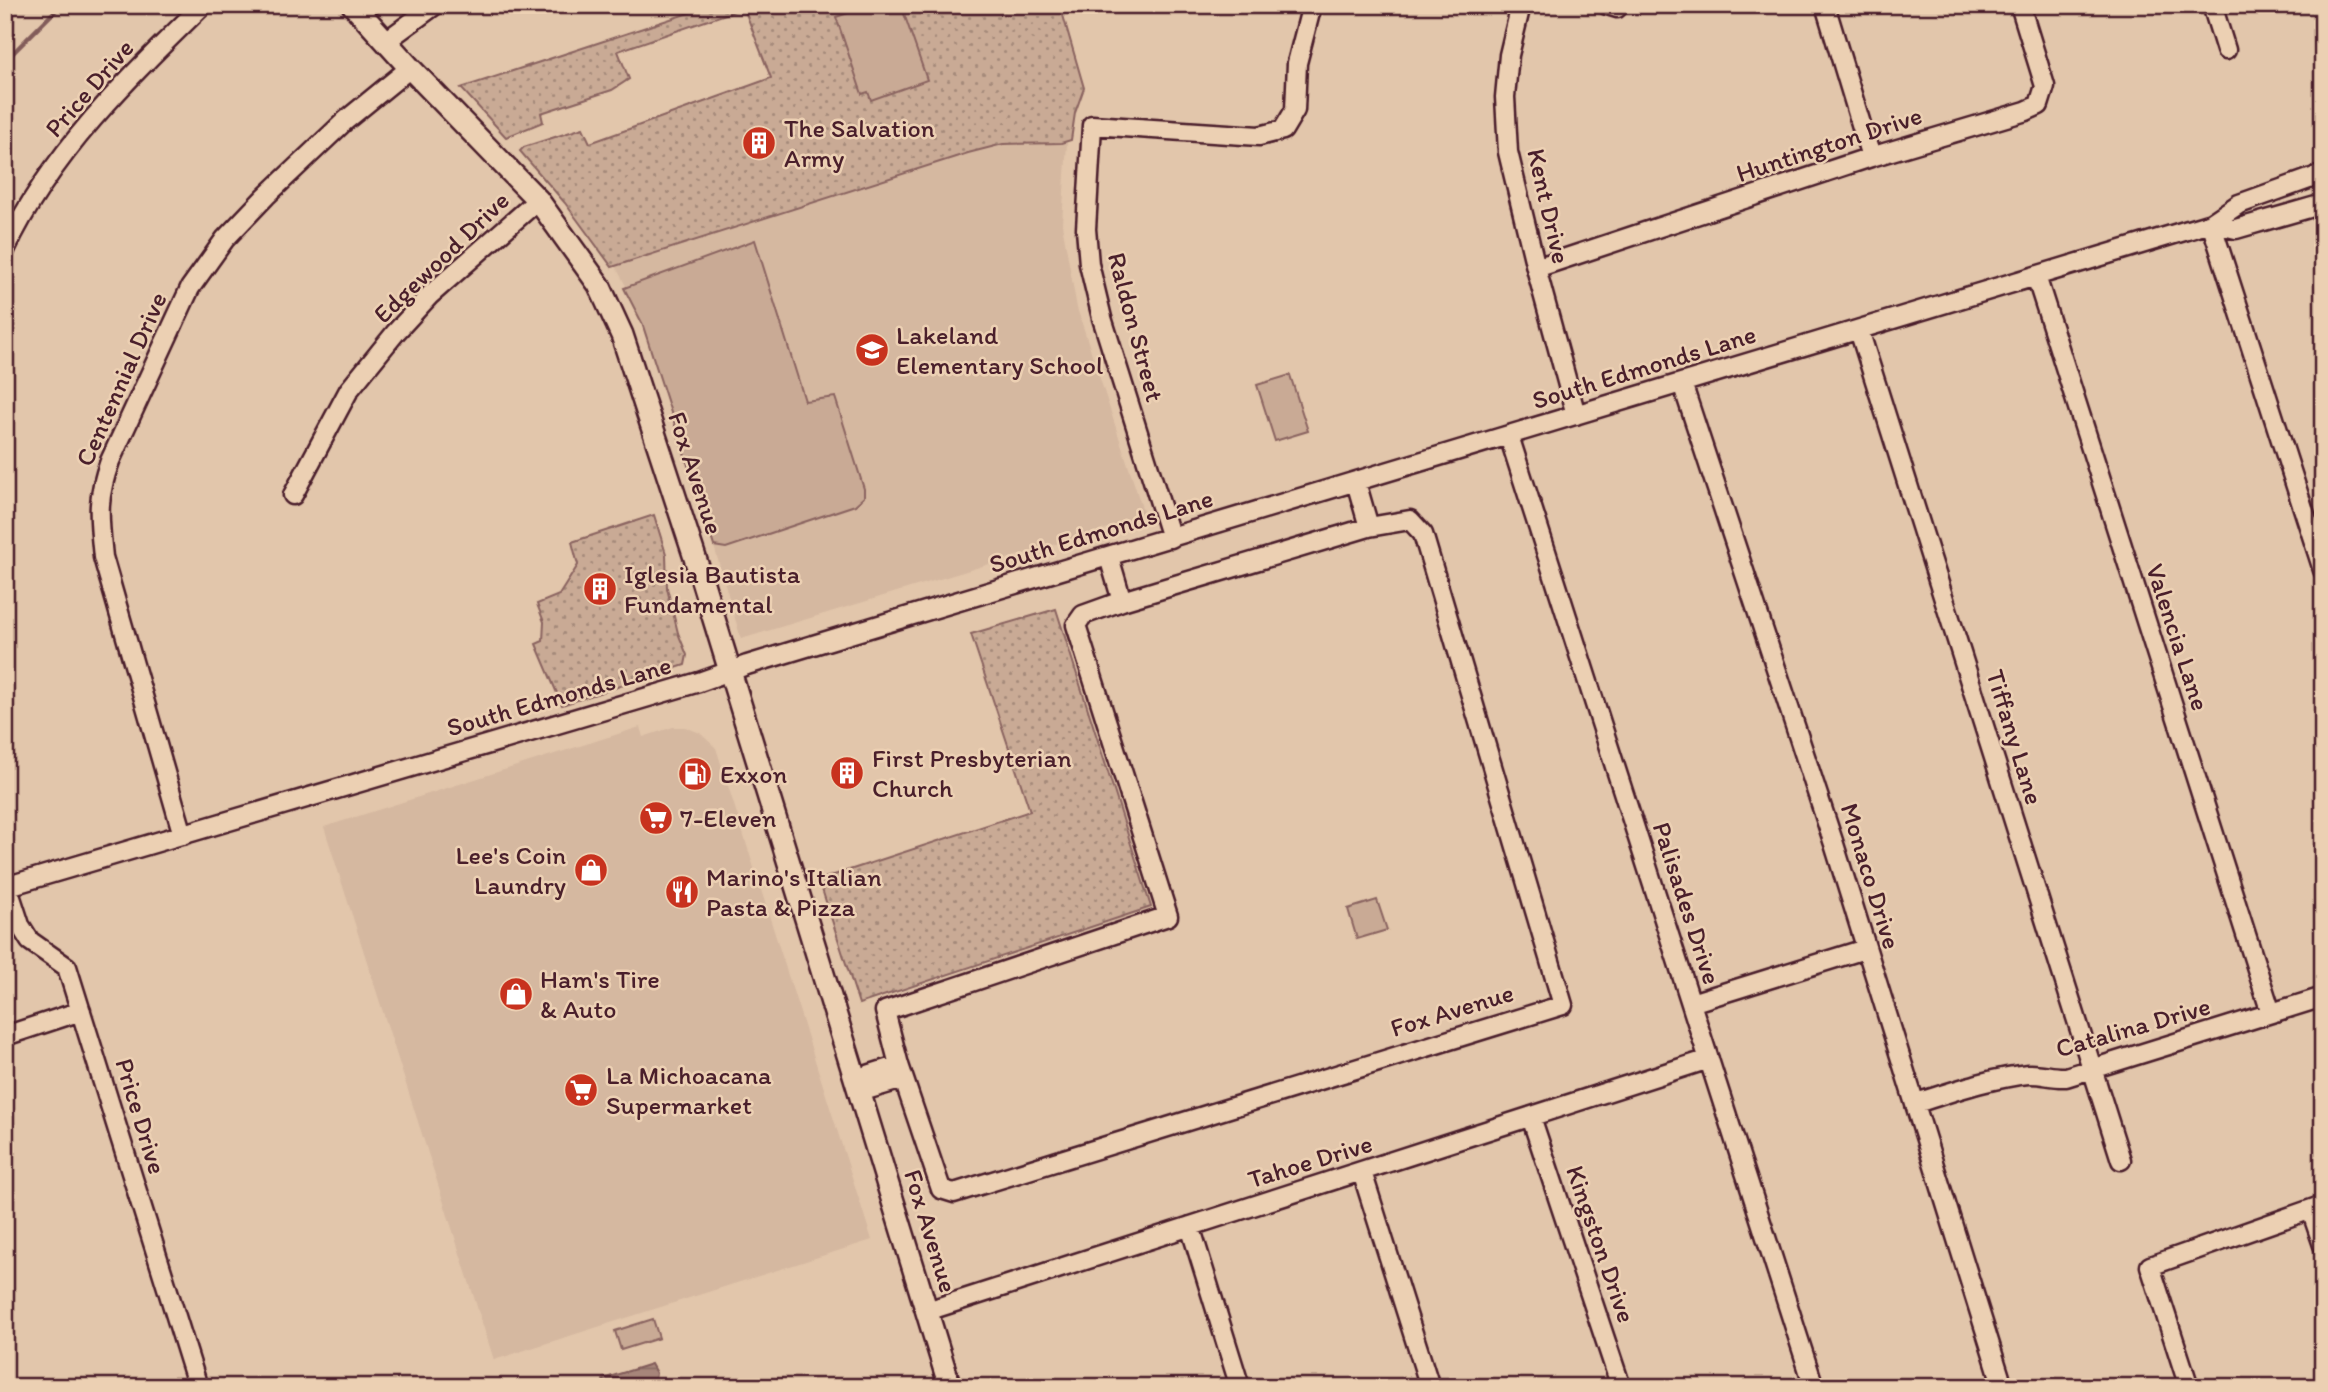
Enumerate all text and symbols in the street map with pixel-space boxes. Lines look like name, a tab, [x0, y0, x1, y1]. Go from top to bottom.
street label: Price Drive	[38, 32, 140, 144]
street label: Huntington Drive	[1732, 99, 1926, 189]
place label: The Salvation Army	[784, 112, 935, 174]
building icon: The Salvation Army	[740, 124, 778, 162]
street label: Kent Drive	[1520, 145, 1578, 267]
street label: Edgewood Drive	[366, 184, 516, 330]
street label: Raldon Street	[1101, 249, 1171, 405]
street label: Centennial Drive	[68, 287, 174, 471]
street label: South Edmonds Lane	[1528, 318, 1760, 416]
place label: Lakeland Elementary School	[896, 319, 1103, 381]
school or university icon: Lakeland Elementary School	[853, 331, 891, 369]
street label: Fox Avenue	[661, 408, 731, 538]
street label: South Edmonds Lane	[985, 482, 1217, 580]
place label: Iglesia Bautista Fundamental	[624, 558, 801, 620]
street label: Valencia Lane	[2139, 559, 2217, 715]
building icon: Iglesia Bautista Fundamental	[581, 570, 619, 608]
street label: South Edmonds Lane	[443, 649, 675, 743]
street label: Tiffany Lane	[1979, 666, 2051, 808]
place label: First Presbyterian Church	[872, 742, 1072, 804]
building icon: First Presbyterian Church	[828, 754, 866, 792]
fuel station icon: Exxon	[676, 755, 714, 793]
place label: Exxon	[720, 758, 787, 790]
supermarket icon: 7-Eleven	[637, 799, 675, 837]
street label: Monaco Drive	[1834, 799, 1908, 953]
place label: 7-Eleven	[680, 802, 777, 834]
street label: Palisades Drive	[1646, 818, 1728, 988]
place label: Lee's Coin Laundry	[455, 839, 566, 901]
shop icon: Lee's Coin Laundry	[572, 851, 610, 889]
place label: Marino's Italian Pasta & Pizza	[706, 861, 882, 923]
restaurant icon: Marino's Italian Pasta & Pizza	[663, 873, 701, 911]
place label: Ham's Tire & Auto	[540, 963, 660, 1025]
shop icon: Ham's Tire & Auto	[497, 975, 535, 1013]
street label: Fox Avenue	[1387, 976, 1517, 1044]
street label: Catalina Drive	[2052, 990, 2214, 1064]
street label: Price Drive	[108, 1054, 174, 1178]
place label: La Michoacana Supermarket	[606, 1059, 772, 1121]
supermarket icon: La Michoacana Supermarket	[562, 1071, 600, 1109]
street label: Tahoe Drive	[1244, 1127, 1376, 1195]
street label: Kingston Drive	[1559, 1161, 1643, 1327]
street label: Fox Avenue	[897, 1166, 965, 1296]

